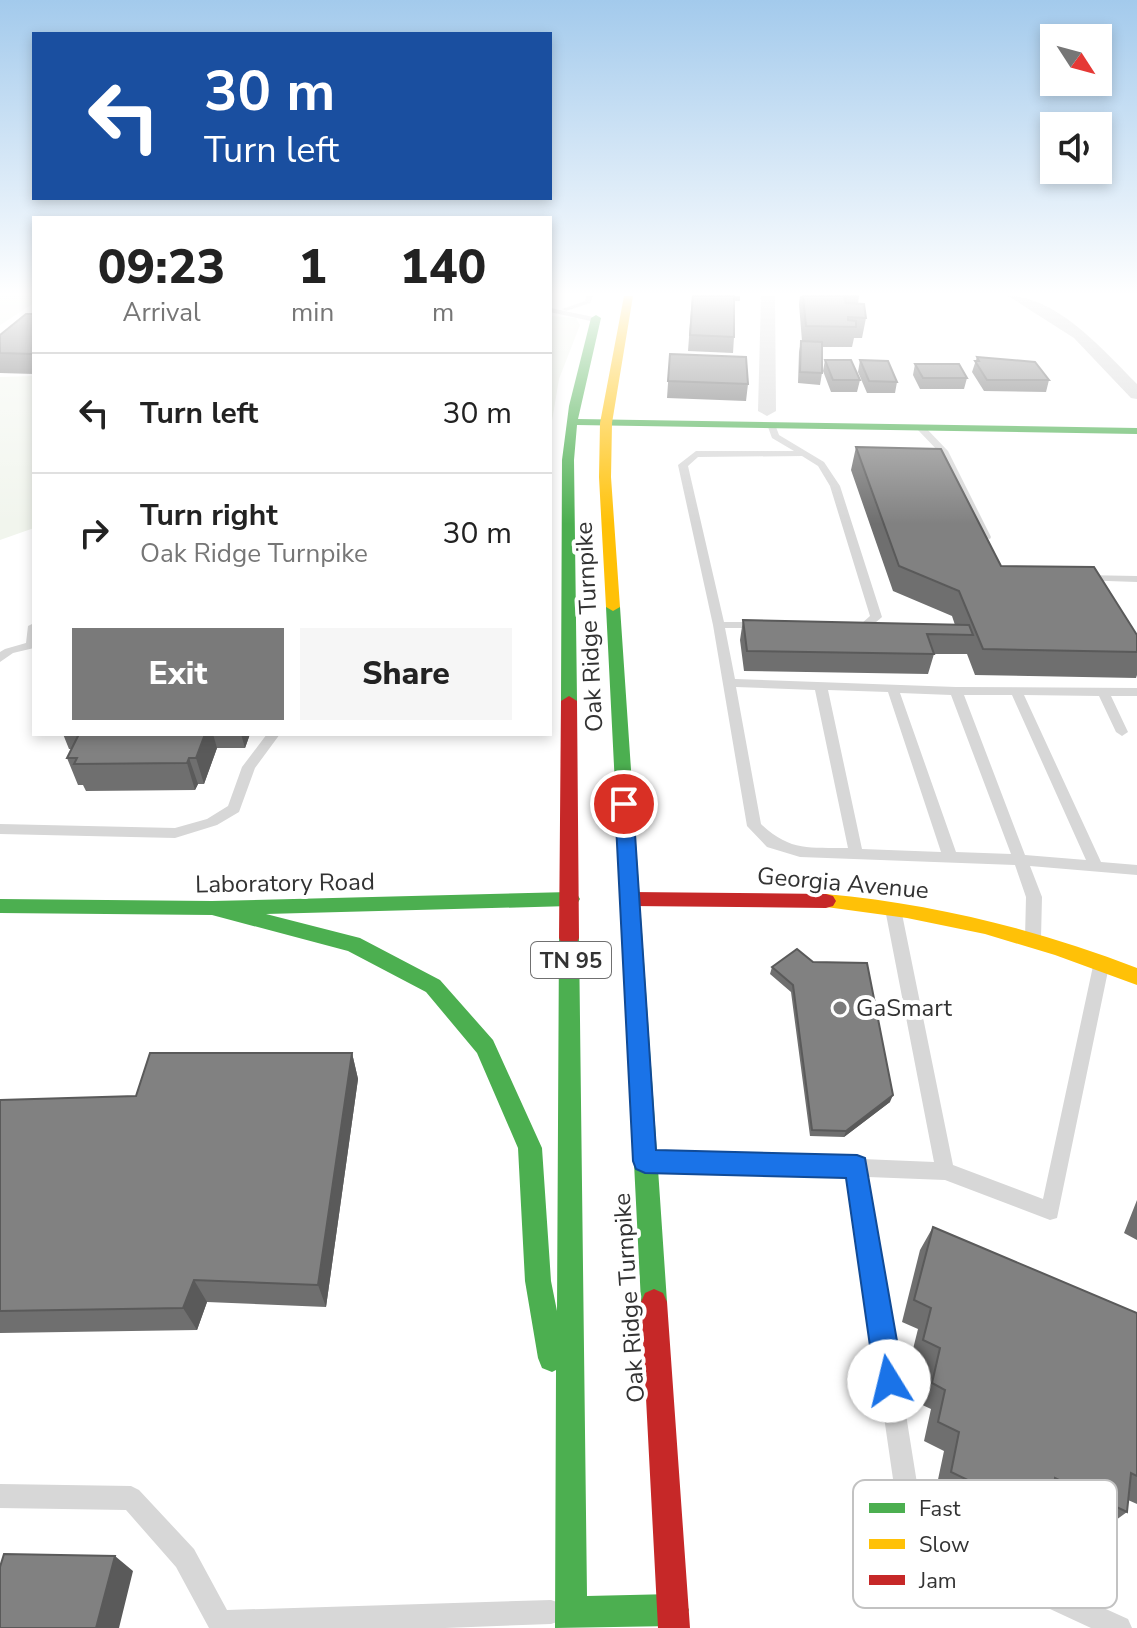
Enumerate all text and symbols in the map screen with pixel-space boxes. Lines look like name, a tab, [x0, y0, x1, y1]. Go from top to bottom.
north arrow	[1040, 24, 1112, 96]
map controls	[1040, 24, 1112, 184]
text: 30 m	[204, 53, 335, 130]
icon: left	[72, 64, 176, 168]
button: sound	[1040, 112, 1112, 184]
text: Turn left	[204, 126, 339, 175]
text: 09:23	[98, 234, 225, 300]
text: 1	[298, 234, 327, 300]
text: 140	[400, 234, 486, 300]
text: Arrival	[122, 295, 201, 330]
text: min	[291, 295, 334, 330]
text: m	[432, 295, 454, 330]
icon: left	[72, 391, 116, 435]
text: Turn left	[140, 393, 258, 434]
text: 30 m	[443, 393, 512, 434]
text: Turn right	[140, 495, 278, 536]
icon: right	[72, 511, 116, 555]
text: 30 m	[443, 513, 512, 554]
street label: Oak Ridge Turnpike	[568, 521, 610, 733]
text: Oak Ridge Turnpike	[140, 536, 368, 571]
button: Exit	[72, 628, 284, 720]
button: Share	[300, 628, 512, 720]
pin	[590, 770, 658, 838]
icon: arrive	[602, 782, 646, 826]
street label: Georgia Avenue	[756, 860, 930, 906]
street label: Laboratory Road	[195, 865, 375, 901]
road number: TN 95	[531, 942, 611, 978]
place label: GaSmart	[856, 992, 952, 1024]
marker: GaSmart	[831, 999, 849, 1017]
street label: Oak Ridge Turnpike	[606, 1192, 652, 1404]
position arrow	[847, 1339, 931, 1423]
legend	[853, 1480, 1117, 1608]
text: Fast	[919, 1494, 961, 1524]
text: Slow	[919, 1530, 970, 1560]
text: Jam	[918, 1566, 957, 1596]

